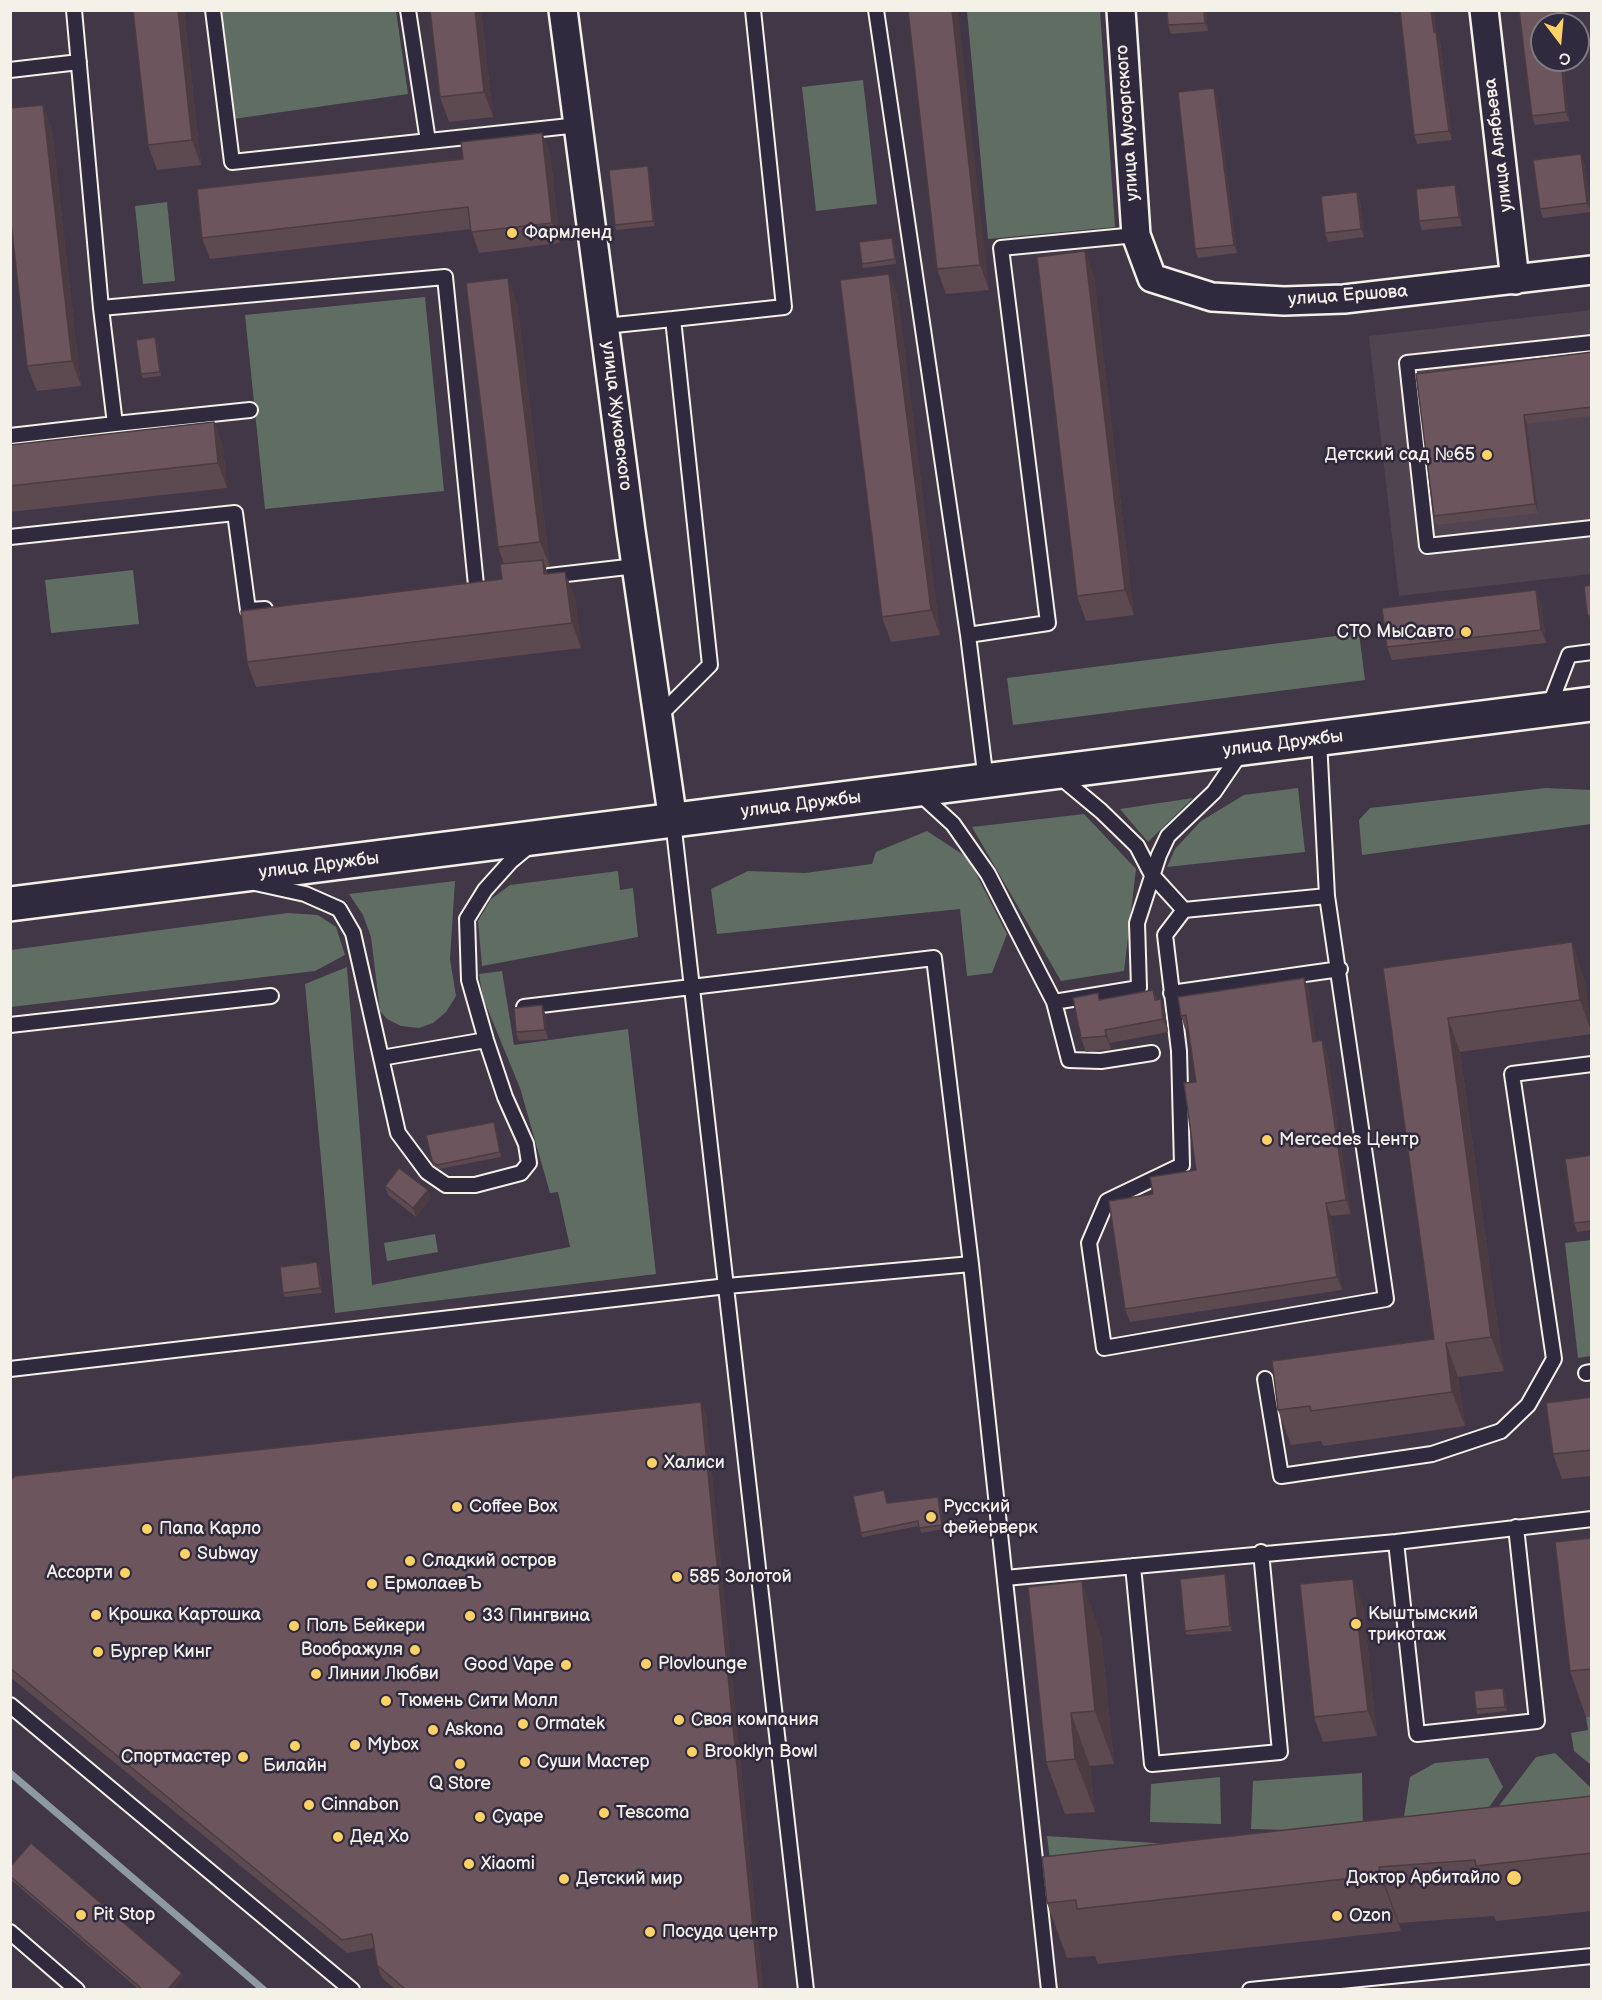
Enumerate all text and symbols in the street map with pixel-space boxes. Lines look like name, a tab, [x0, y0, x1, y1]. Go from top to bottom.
north arrow	[1530, 12, 1590, 72]
street label: улица Мусоргского	[1112, 44, 1144, 202]
text: С	[1557, 47, 1573, 69]
street label: улица Алябьева	[1480, 77, 1518, 213]
place label: Фармленд	[524, 222, 612, 244]
marker: Фармленд	[505, 226, 519, 240]
street label: улица Ершова	[1287, 281, 1409, 311]
street label: улица Жуковского	[596, 340, 636, 492]
place label: Детский сад №65	[1325, 444, 1475, 466]
marker: Детский сад №65	[1480, 448, 1494, 462]
place label: СТО МыСавто	[1337, 621, 1454, 643]
marker: СТО МыСавто	[1459, 625, 1473, 639]
street label: улица Дружбы	[1222, 726, 1344, 762]
street label: улица Дружбы	[740, 787, 862, 823]
street label: улица Дружбы	[258, 848, 380, 884]
place label: Mercedes Центр	[1279, 1129, 1419, 1151]
marker: Mercedes Центр	[1260, 1133, 1274, 1147]
place label: Халиси	[664, 1452, 725, 1474]
marker: Халиси	[645, 1456, 659, 1470]
place label: Coffee Box	[469, 1496, 558, 1518]
place label: Русский фейерверк	[943, 1496, 1038, 1538]
marker: Coffee Box	[450, 1500, 464, 1514]
marker: Русский фейерверк	[924, 1510, 938, 1524]
place label: Папа Карло	[159, 1518, 261, 1540]
marker: Папа Карло	[140, 1522, 154, 1536]
place label: Subway	[197, 1543, 258, 1565]
marker: Subway	[178, 1547, 192, 1561]
place label: Сладкий остров	[422, 1550, 556, 1572]
marker: Сладкий остров	[403, 1554, 417, 1568]
place label: Ассорти	[47, 1562, 113, 1584]
marker: Ассорти	[118, 1566, 132, 1580]
place label: 585 Золотой	[689, 1566, 792, 1588]
marker: 585 Золотой	[670, 1570, 684, 1584]
place label: ЕрмолаевЪ	[384, 1573, 482, 1595]
marker: ЕрмолаевЪ	[365, 1577, 379, 1591]
place label: Кыштымский трикотаж	[1368, 1603, 1478, 1646]
place label: Крошка Картошка	[108, 1604, 261, 1626]
place label: 33 Пингвина	[482, 1605, 590, 1627]
marker: Крошка Картошка	[89, 1608, 103, 1622]
marker: 33 Пингвина	[463, 1609, 477, 1623]
place label: Поль Бейкери	[306, 1615, 425, 1637]
marker: Кыштымский трикотаж	[1349, 1617, 1363, 1631]
marker: Поль Бейкери	[287, 1619, 301, 1633]
place label: Воображуля	[301, 1639, 403, 1661]
place label: Бургер Кинг	[110, 1641, 212, 1663]
marker: Воображуля	[408, 1643, 422, 1657]
marker: Бургер Кинг	[91, 1645, 105, 1659]
place label: Plovlounge	[658, 1653, 747, 1675]
place label: Good Vape	[464, 1654, 554, 1676]
marker: Plovlounge	[639, 1657, 653, 1671]
marker: Good Vape	[559, 1658, 573, 1672]
place label: Линии Любви	[328, 1663, 439, 1685]
marker: Линии Любви	[309, 1667, 323, 1681]
place label: Тюмень Сити Молл	[398, 1690, 558, 1712]
marker: Тюмень Сити Молл	[379, 1694, 393, 1708]
place label: Своя компания	[691, 1709, 819, 1731]
place label: Ormatek	[535, 1713, 605, 1735]
marker: Своя компания	[672, 1713, 686, 1727]
marker: Ormatek	[516, 1717, 530, 1731]
place label: Askona	[445, 1719, 503, 1741]
marker: Askona	[426, 1723, 440, 1737]
place label: Mybox	[367, 1734, 419, 1756]
marker: Mybox	[348, 1738, 362, 1752]
marker: Билайн	[288, 1739, 302, 1753]
place label: Brooklyn Bowl	[704, 1741, 817, 1763]
marker: Brooklyn Bowl	[685, 1745, 699, 1759]
place label: Спортмастер	[121, 1746, 231, 1768]
marker: Спортмастер	[236, 1750, 250, 1764]
place label: Суши Мастер	[537, 1751, 649, 1773]
place label: Билайн	[263, 1755, 327, 1777]
marker: Суши Мастер	[518, 1755, 532, 1769]
marker: Q Store	[453, 1757, 467, 1771]
place label: Q Store	[429, 1773, 491, 1795]
place label: Cinnabon	[321, 1794, 399, 1816]
marker: Cinnabon	[302, 1798, 316, 1812]
place label: Tescoma	[616, 1802, 689, 1824]
place label: Суаре	[492, 1806, 543, 1828]
marker: Tescoma	[597, 1806, 611, 1820]
marker: Суаре	[473, 1810, 487, 1824]
place label: Дед Хо	[350, 1826, 409, 1848]
marker: Дед Хо	[331, 1830, 345, 1844]
place label: Xiaomi	[481, 1853, 535, 1875]
marker: Xiaomi	[462, 1857, 476, 1871]
place label: Доктор Арбитайло	[1346, 1867, 1500, 1889]
place label: Детский мир	[576, 1868, 682, 1890]
marker: Доктор Арбитайло	[1505, 1869, 1523, 1887]
marker: Детский мир	[557, 1872, 571, 1886]
place label: Pit Stop	[93, 1904, 155, 1926]
place label: Ozon	[1349, 1905, 1391, 1927]
marker: Pit Stop	[74, 1908, 88, 1922]
marker: Ozon	[1330, 1909, 1344, 1923]
place label: Посуда центр	[662, 1921, 778, 1943]
marker: Посуда центр	[643, 1925, 657, 1939]

